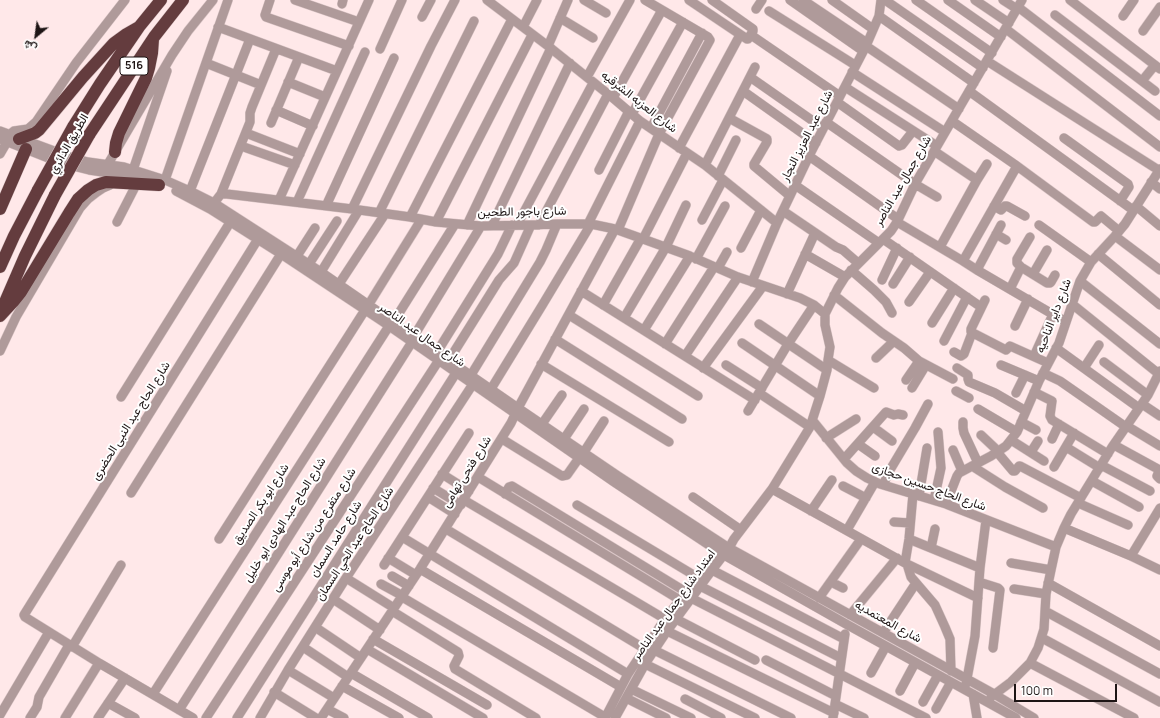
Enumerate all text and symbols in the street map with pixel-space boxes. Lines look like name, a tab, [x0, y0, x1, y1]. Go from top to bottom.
north arrow	[16, 16, 56, 56]
text: ش	[21, 37, 39, 57]
road number: 516	[120, 57, 148, 75]
street label: شارع العزبه الشرقيه	[598, 68, 680, 136]
street label: شارع عبد العزيز النجار	[778, 88, 836, 184]
street label: الطريق الدائري	[46, 112, 92, 176]
street label: شارع جمال عبد الناصر	[871, 133, 935, 229]
street label: شارع باجور الطحين	[477, 204, 567, 220]
street label: شارع داير الناحيه	[1033, 277, 1075, 355]
street label: شارع جمال عبد الناصر	[376, 300, 468, 370]
street label: شارع الحاج عبد النبى الحضرى	[89, 359, 173, 483]
street label: شارع فتحى تهامى	[439, 433, 495, 511]
street label: شارع الحاج عبد الهادى ابو خليل	[241, 455, 329, 585]
street label: شارع الحاج حسين حجازى	[870, 460, 988, 514]
street label: شارع ابو بكر الصديق	[230, 461, 292, 547]
street label: شارع متفرع من شارع أبو موسى	[269, 465, 359, 595]
street label: شارع الحاج عبد الحي السمان	[313, 484, 397, 604]
street label: شارع حامد السمان	[307, 498, 365, 580]
street label: امتداد شارع جمال عبد الناصر	[629, 547, 719, 663]
street label: شارع المعتمديه	[852, 598, 924, 646]
scale bar	[1016, 676, 1119, 702]
text: 100 m	[1021, 682, 1053, 699]

